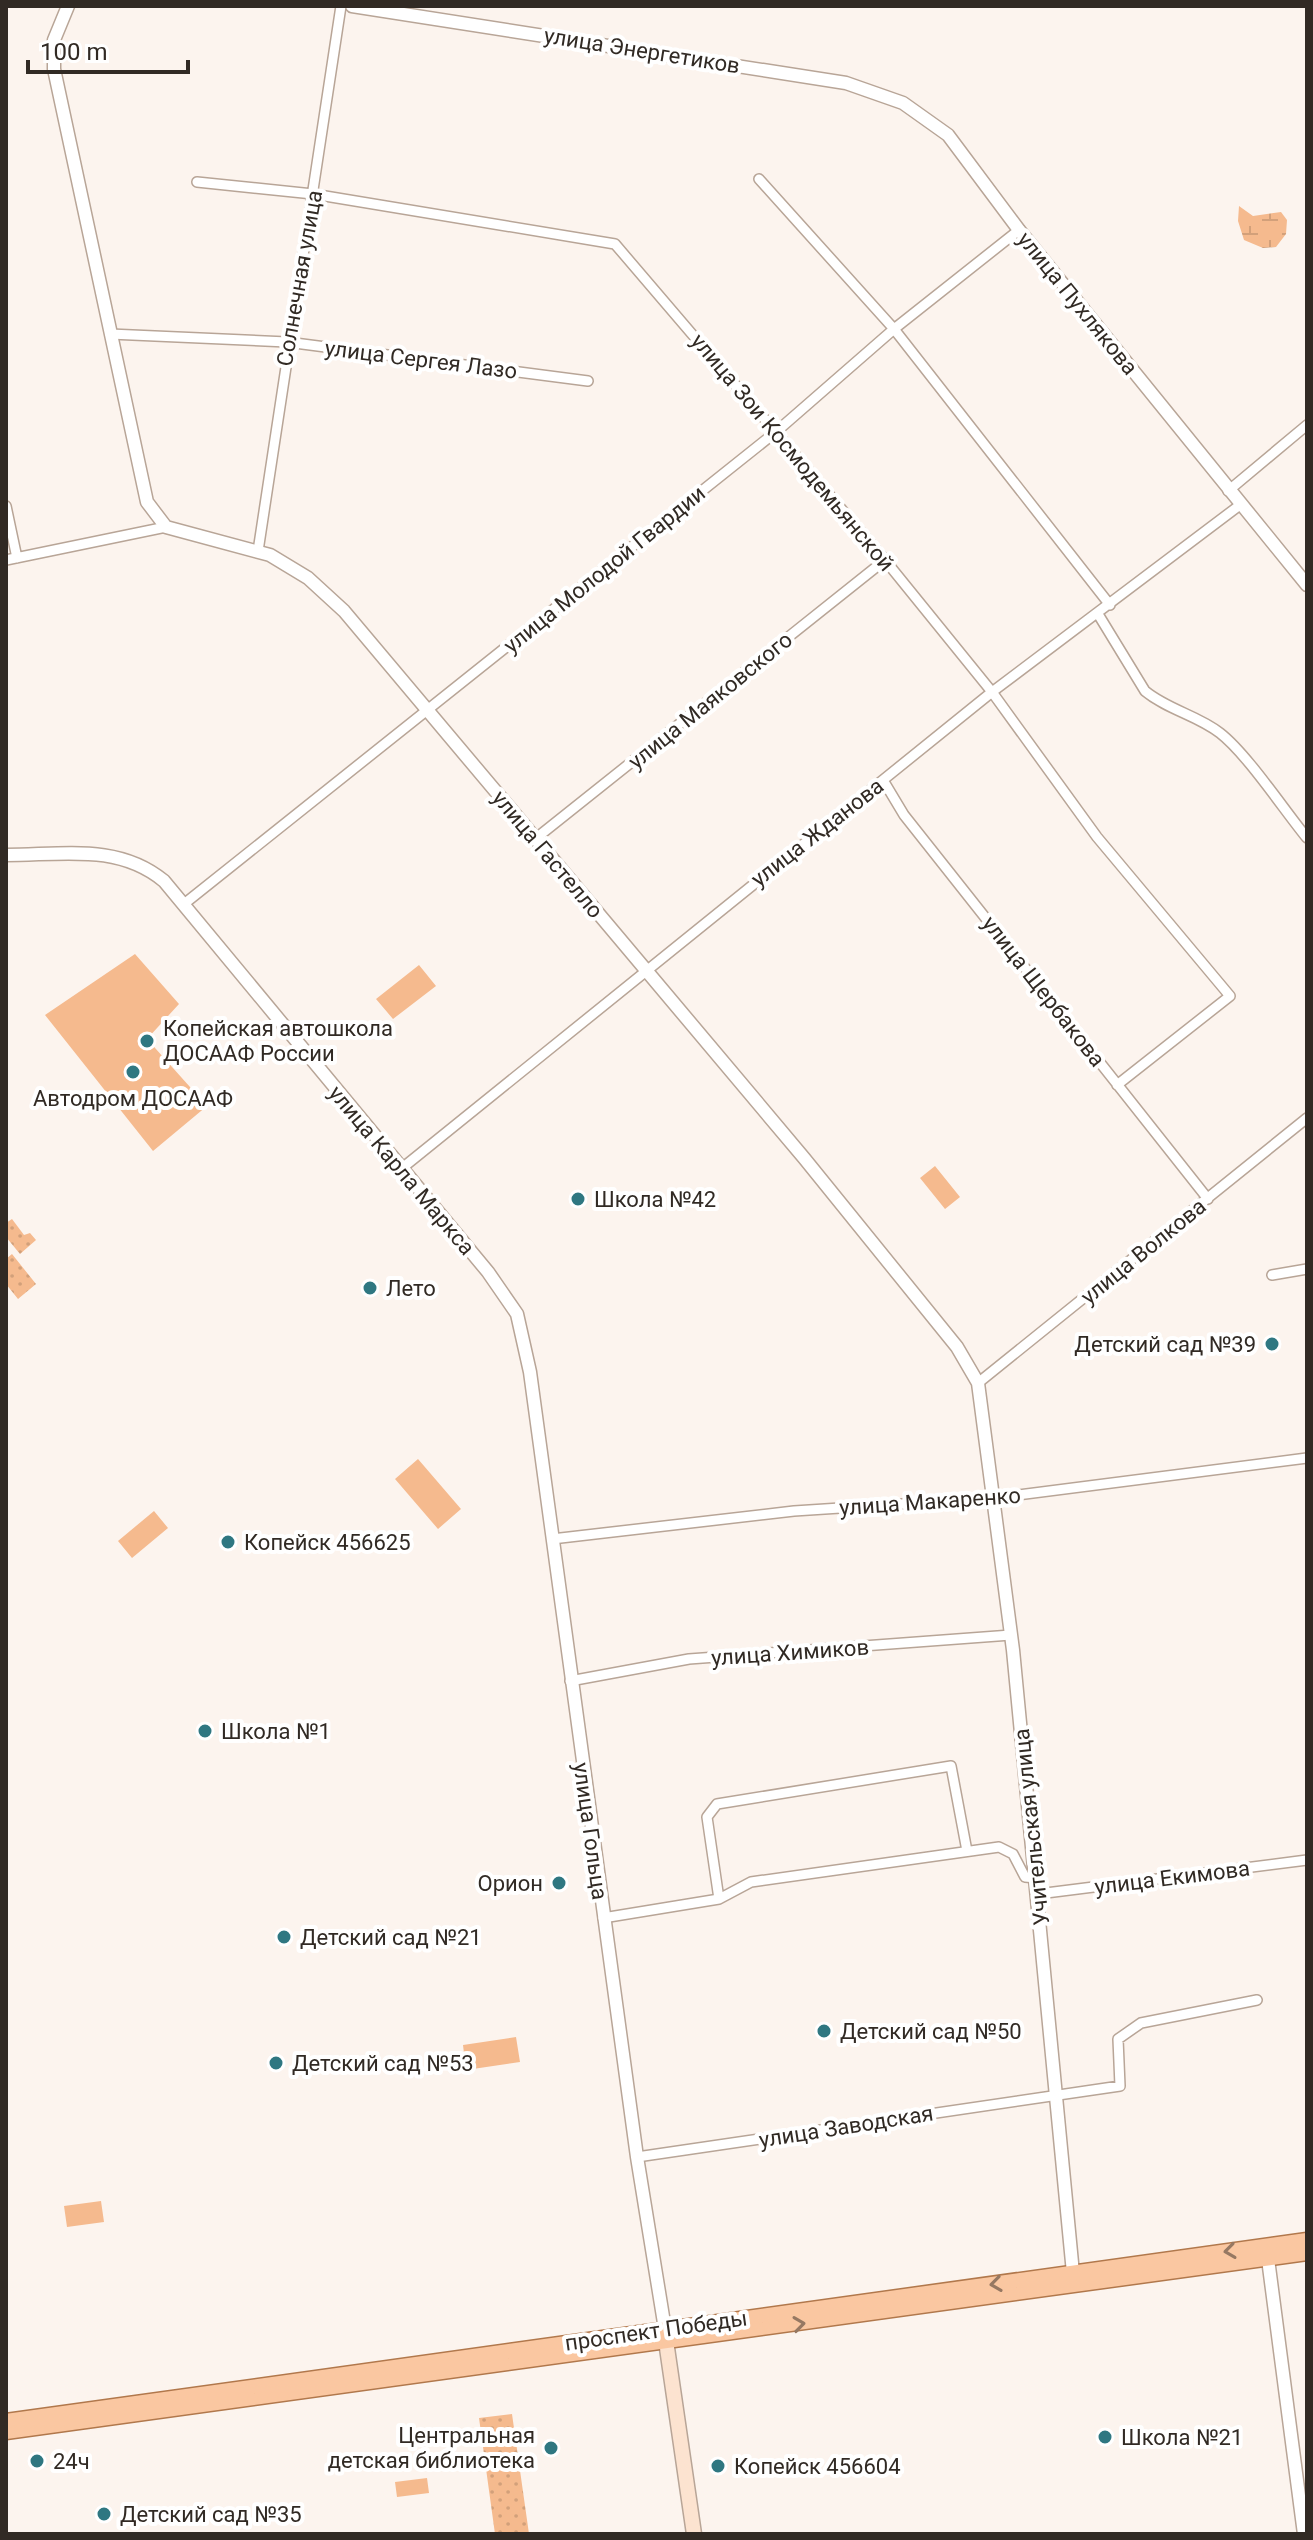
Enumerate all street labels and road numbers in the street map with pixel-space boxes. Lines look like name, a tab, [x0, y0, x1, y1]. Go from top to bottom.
street label: улица Энергетиков	[542, 23, 742, 78]
street label: Солнечная улица	[272, 188, 327, 368]
street label: улица Пухлякова	[1012, 227, 1143, 380]
street label: улица Зои Космодемьянской	[686, 329, 899, 576]
street label: улица Сергея Лазо	[323, 335, 519, 384]
street label: улица Молодой Гвардии	[499, 481, 710, 658]
street label: улица Маяковского	[623, 627, 797, 774]
street label: улица Жданова	[746, 773, 888, 892]
street label: улица Гастелло	[487, 786, 608, 923]
street label: улица Щербакова	[977, 911, 1110, 1072]
street label: улица Карла Маркса	[324, 1081, 480, 1260]
street label: улица Волкова	[1076, 1193, 1211, 1309]
street label: улица Макаренко	[838, 1483, 1022, 1520]
street label: улица Химиков	[710, 1635, 870, 1670]
street label: Учительская улица	[1009, 1727, 1054, 1927]
street label: улица Гольца	[569, 1761, 612, 1901]
street label: улица Екимова	[1093, 1856, 1251, 1899]
street label: улица Заводская	[757, 2100, 935, 2153]
street label: проспект Победы	[563, 2305, 749, 2356]

